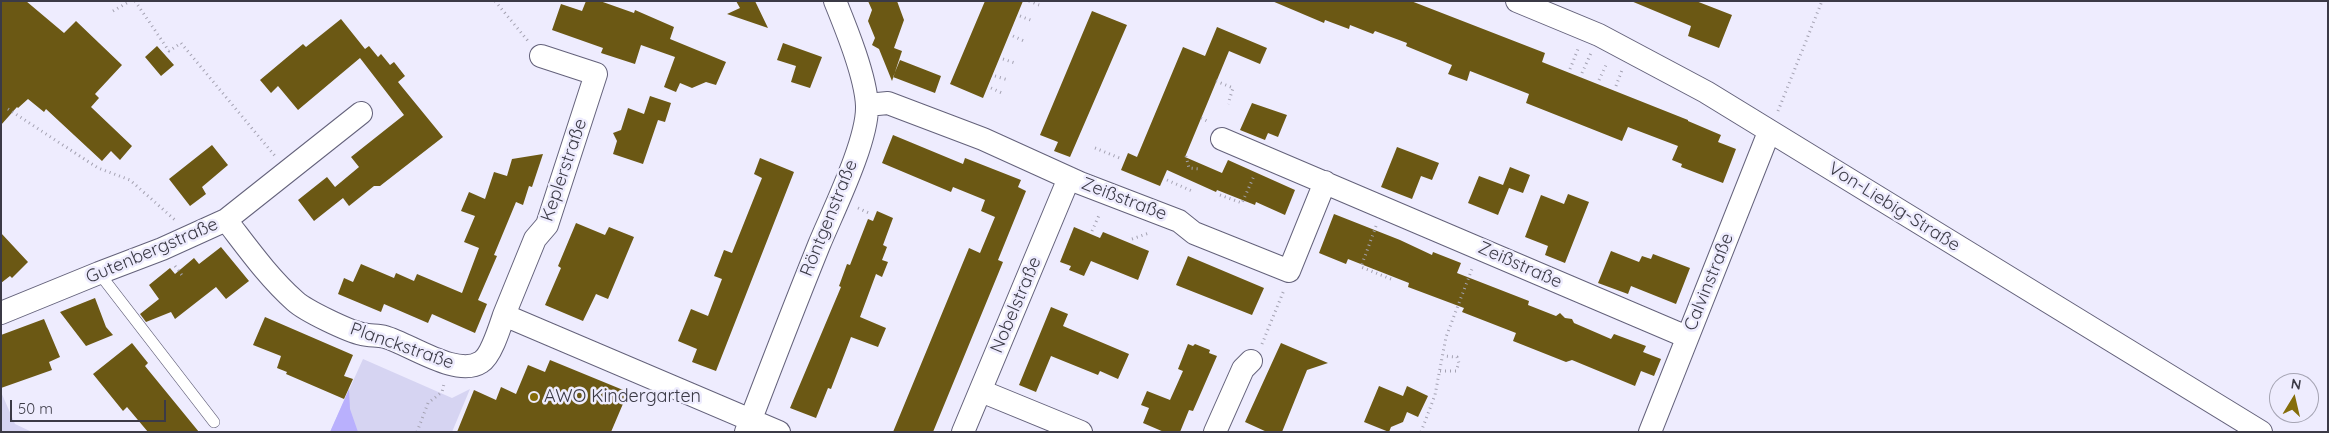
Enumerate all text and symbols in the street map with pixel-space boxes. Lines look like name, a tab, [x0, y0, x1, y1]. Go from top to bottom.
street label: Keplerstraße	[536, 116, 592, 224]
street label: Röntgenstraße	[796, 156, 862, 280]
street label: Von-Liebig-Straße	[1824, 158, 1964, 256]
street label: Zeißstraße	[1078, 173, 1170, 225]
street label: Gutenbergstraße	[83, 213, 221, 289]
street label: Calvinstraße	[1680, 230, 1738, 334]
street label: Zeißstraße	[1475, 237, 1565, 293]
street label: Nobelstraße	[986, 254, 1046, 356]
street label: Planckstraße	[347, 318, 457, 374]
north arrow	[2269, 373, 2319, 423]
text: N	[2290, 374, 2303, 394]
place label: AWO Kindergarten	[544, 386, 701, 408]
scale bar	[12, 390, 169, 422]
marker: AWO Kindergarten	[528, 391, 540, 403]
text: 50 m	[18, 399, 53, 418]

